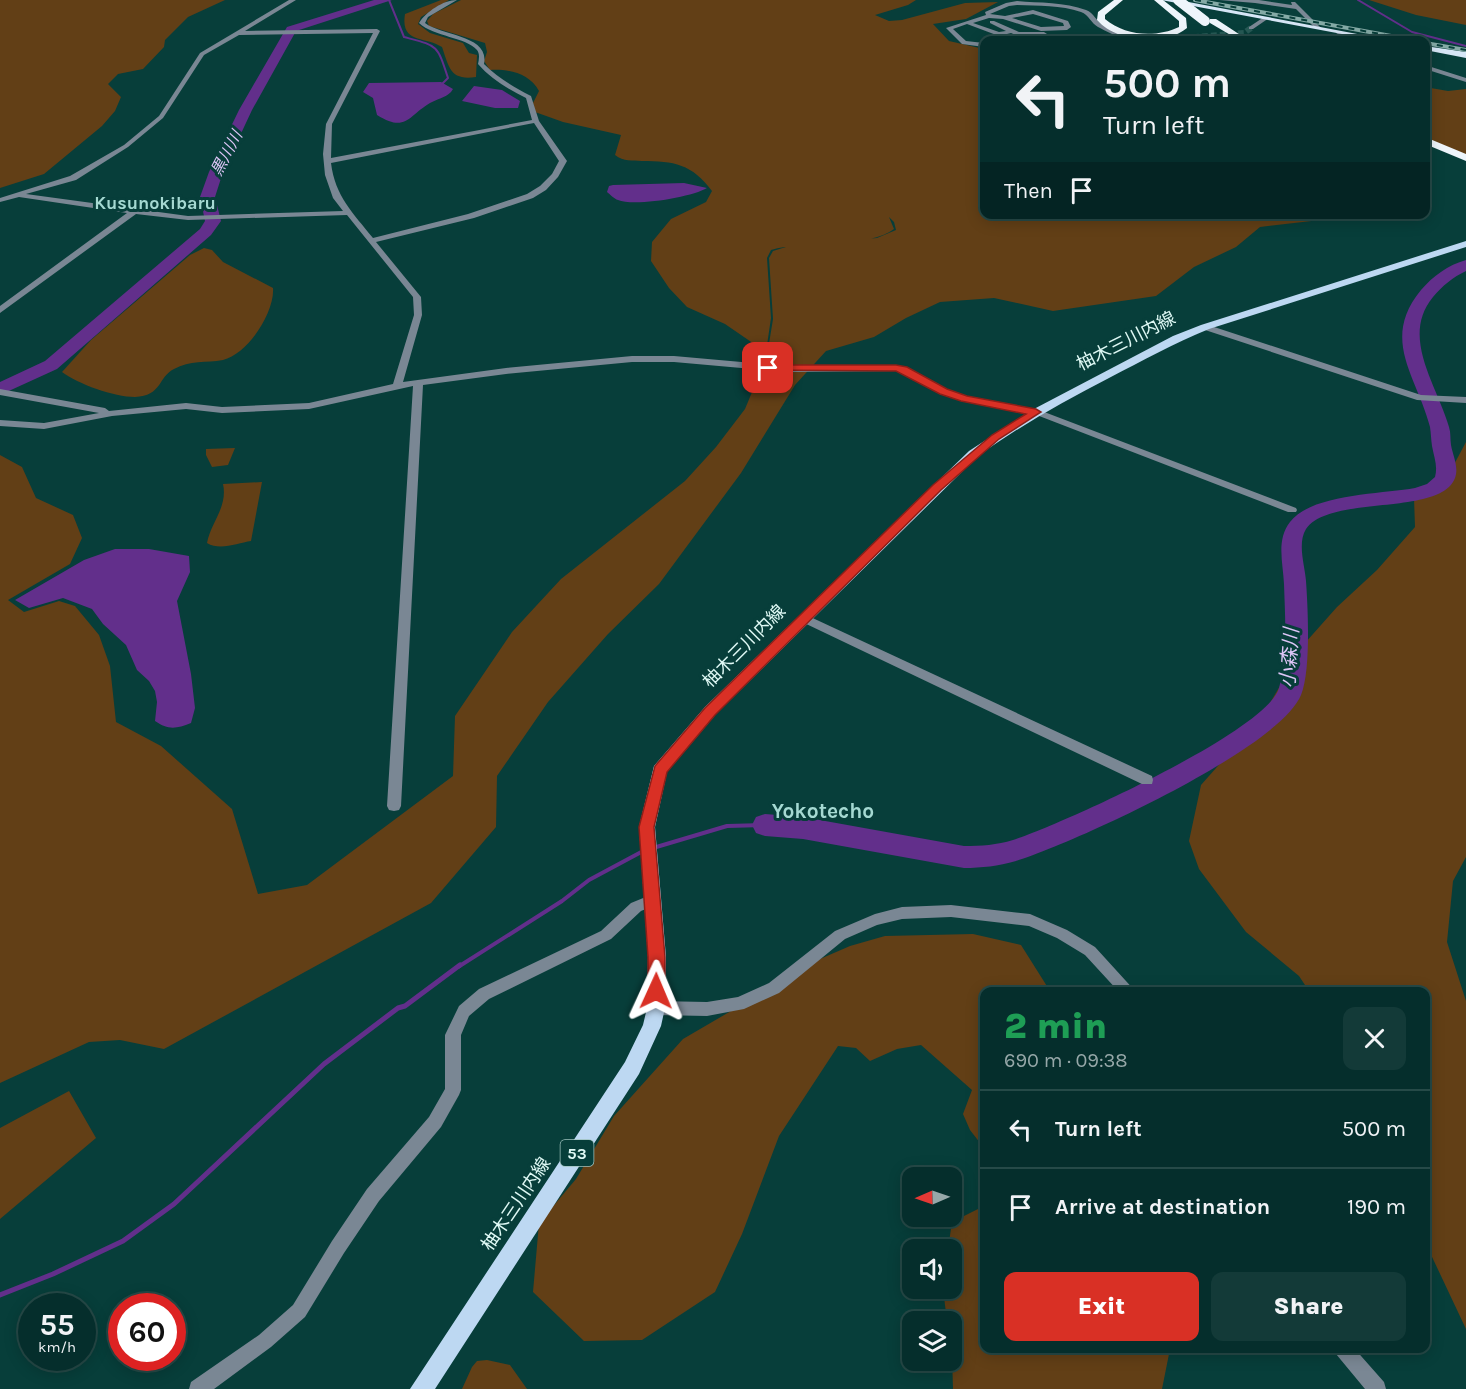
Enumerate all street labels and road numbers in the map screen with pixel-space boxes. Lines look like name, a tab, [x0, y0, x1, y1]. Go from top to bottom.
street label: 柚木三川内線	[1073, 307, 1179, 375]
street label: 柚木三川内線	[698, 600, 790, 692]
road number: 53	[560, 1140, 594, 1166]
street label: 柚木三川内線	[477, 1153, 555, 1255]

